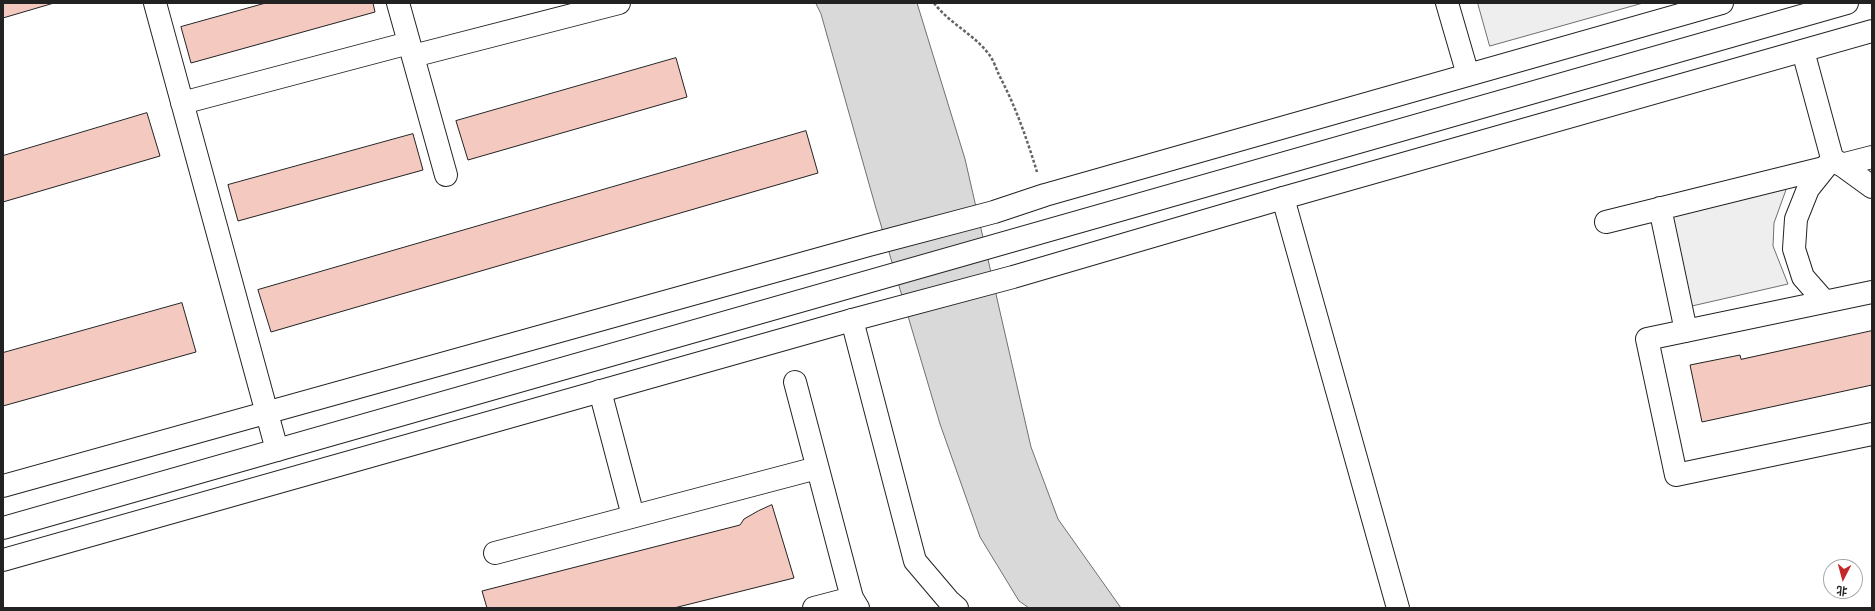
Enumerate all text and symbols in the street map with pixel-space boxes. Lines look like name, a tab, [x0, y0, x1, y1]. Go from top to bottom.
north arrow	[1823, 559, 1863, 599]
text: 北	[1836, 582, 1848, 598]

